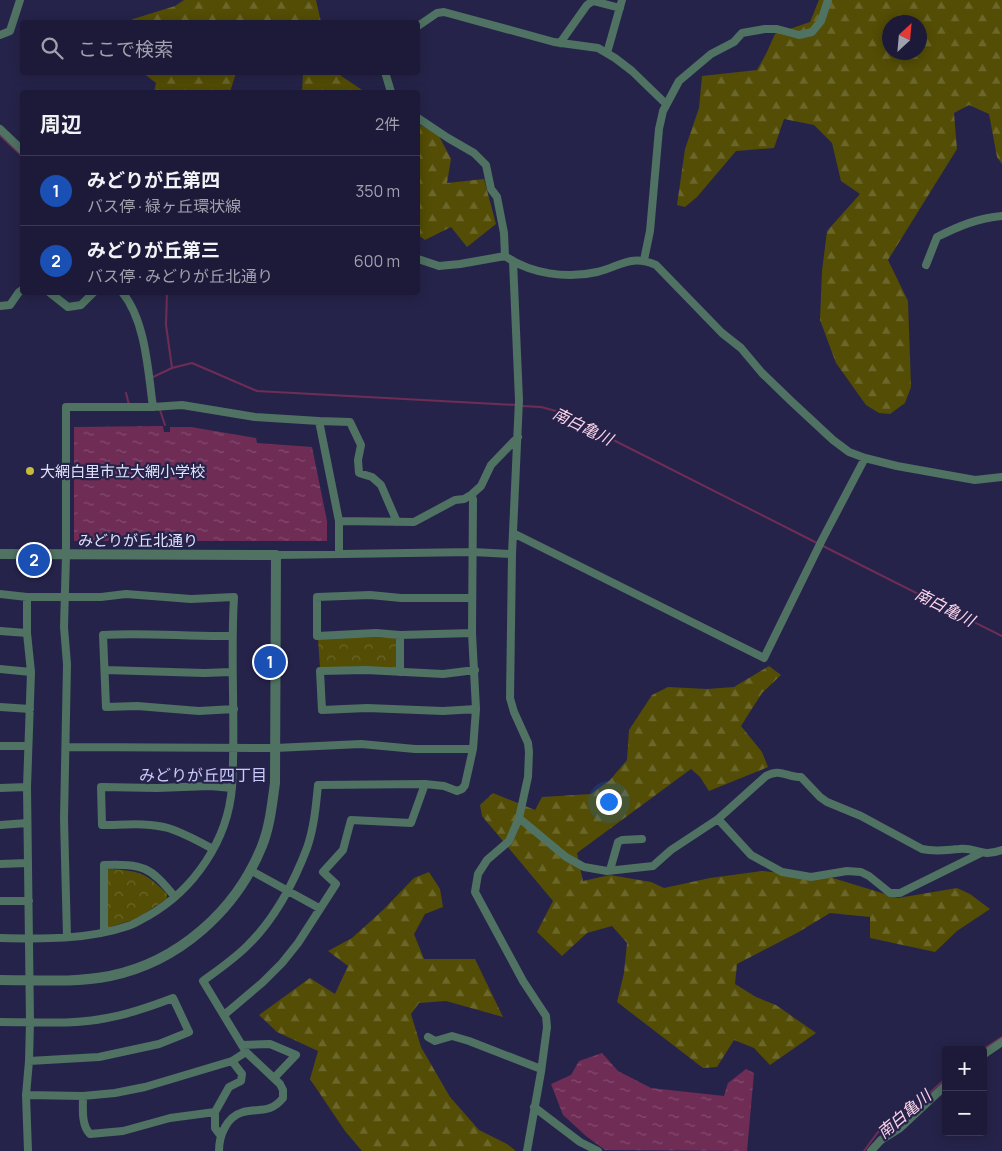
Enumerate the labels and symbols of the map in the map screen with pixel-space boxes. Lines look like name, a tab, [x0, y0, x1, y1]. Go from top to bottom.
north arrow	[882, 15, 927, 60]
water label: 南白亀川	[549, 402, 618, 451]
place label: 大網白里市立大網小学校	[40, 461, 205, 482]
marker: 大網白里市立大網小学校	[24, 465, 36, 477]
street label: みどりが丘北通り	[78, 530, 198, 551]
pin: 2	[18, 541, 50, 579]
water label: 南白亀川	[911, 583, 980, 632]
pin: 1	[254, 643, 286, 681]
district label: みどりが丘四丁目	[139, 764, 267, 786]
your location	[596, 789, 622, 815]
water label: 南白亀川	[872, 1084, 937, 1143]

